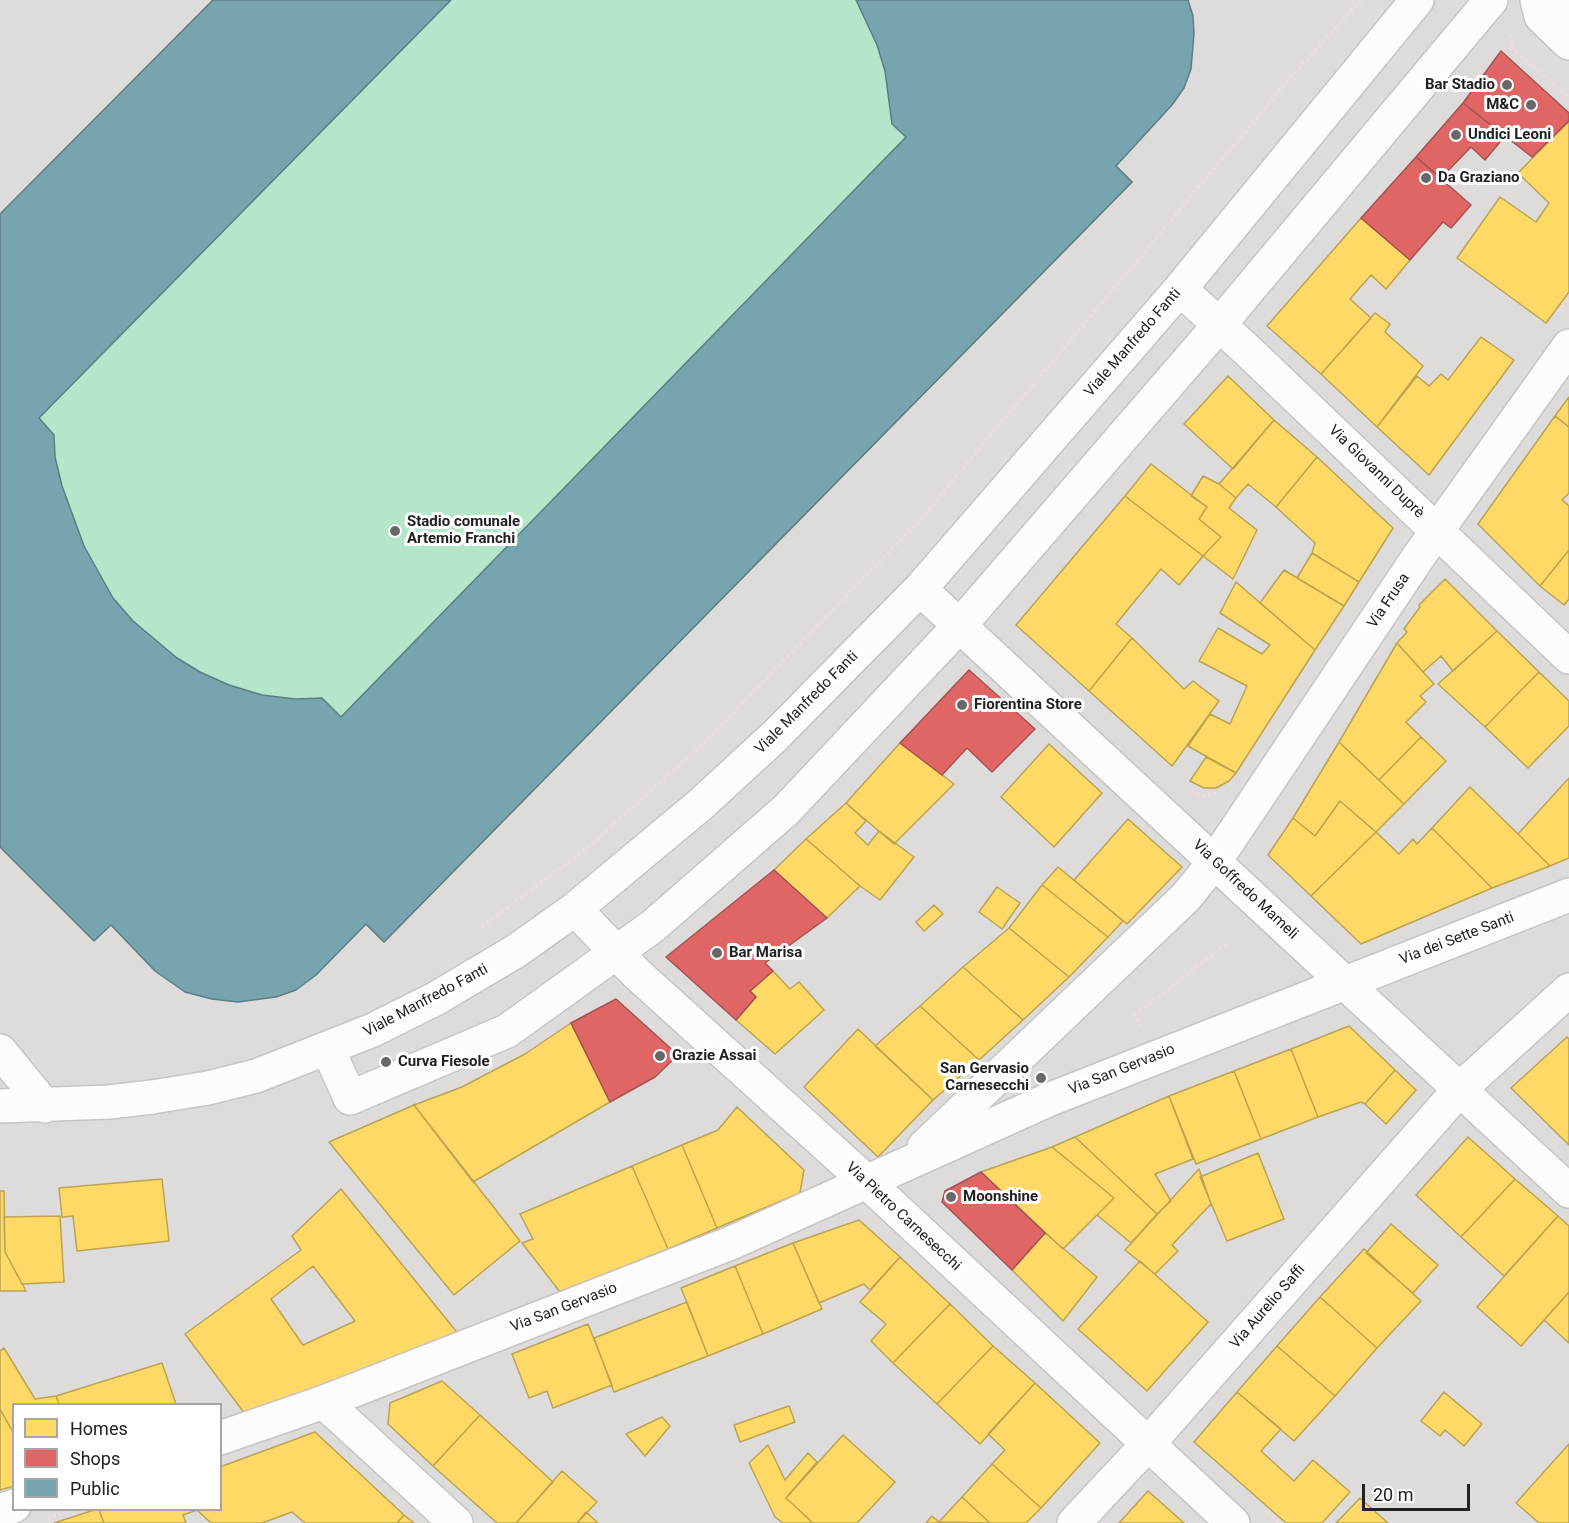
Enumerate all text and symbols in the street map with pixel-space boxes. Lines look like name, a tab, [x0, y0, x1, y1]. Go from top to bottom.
place label: Bar Stadio	[1425, 76, 1495, 94]
marker: Bar Stadio	[1500, 78, 1514, 92]
place label: M&C	[1486, 96, 1519, 114]
marker: M&C	[1524, 98, 1538, 112]
place label: Undici Leoni	[1468, 126, 1551, 144]
marker: Undici Leoni	[1449, 128, 1463, 142]
place label: Da Graziano	[1438, 169, 1520, 187]
marker: Da Graziano	[1419, 171, 1433, 185]
street label: Viale Manfredo Fanti	[1081, 285, 1185, 401]
street label: Via Giovanni Duprè	[1324, 422, 1428, 522]
place label: Stadio comunale Artemio Franchi	[407, 513, 520, 548]
marker: Stadio comunale Artemio Franchi	[388, 524, 402, 538]
street label: Via Frusa	[1364, 570, 1414, 632]
street label: Viale Manfredo Fanti	[752, 648, 862, 758]
place label: Fiorentina Store	[974, 696, 1082, 714]
marker: Fiorentina Store	[955, 698, 969, 712]
street label: Via Goffredo Mameli	[1189, 837, 1301, 943]
street label: Via dei Sette Santi	[1397, 909, 1517, 969]
place label: Bar Marisa	[729, 944, 802, 962]
marker: Bar Marisa	[710, 946, 724, 960]
street label: Viale Manfredo Fanti	[361, 961, 491, 1041]
street label: Via San Gervasio	[1066, 1041, 1178, 1099]
place label: Grazie Assai	[672, 1047, 756, 1065]
marker: Grazie Assai	[653, 1049, 667, 1063]
place label: Curva Fiesole	[398, 1053, 490, 1071]
marker: Curva Fiesole	[379, 1055, 393, 1069]
place label: San Gervasio Carnesecchi	[940, 1060, 1029, 1095]
marker: San Gervasio Carnesecchi	[1034, 1071, 1048, 1085]
street label: Via Pietro Carnesecchi	[842, 1159, 964, 1275]
place label: Moonshine	[963, 1188, 1038, 1206]
marker: Moonshine	[944, 1190, 958, 1204]
street label: Via Aurelio Saffi	[1227, 1261, 1309, 1353]
street label: Via San Gervasio	[508, 1279, 620, 1337]
legend	[12, 1403, 222, 1511]
text: Homes	[70, 1418, 128, 1439]
text: Shops	[70, 1448, 120, 1469]
scale bar	[1365, 1472, 1473, 1510]
text: Public	[70, 1478, 120, 1499]
text: 20 m	[1373, 1484, 1413, 1505]

